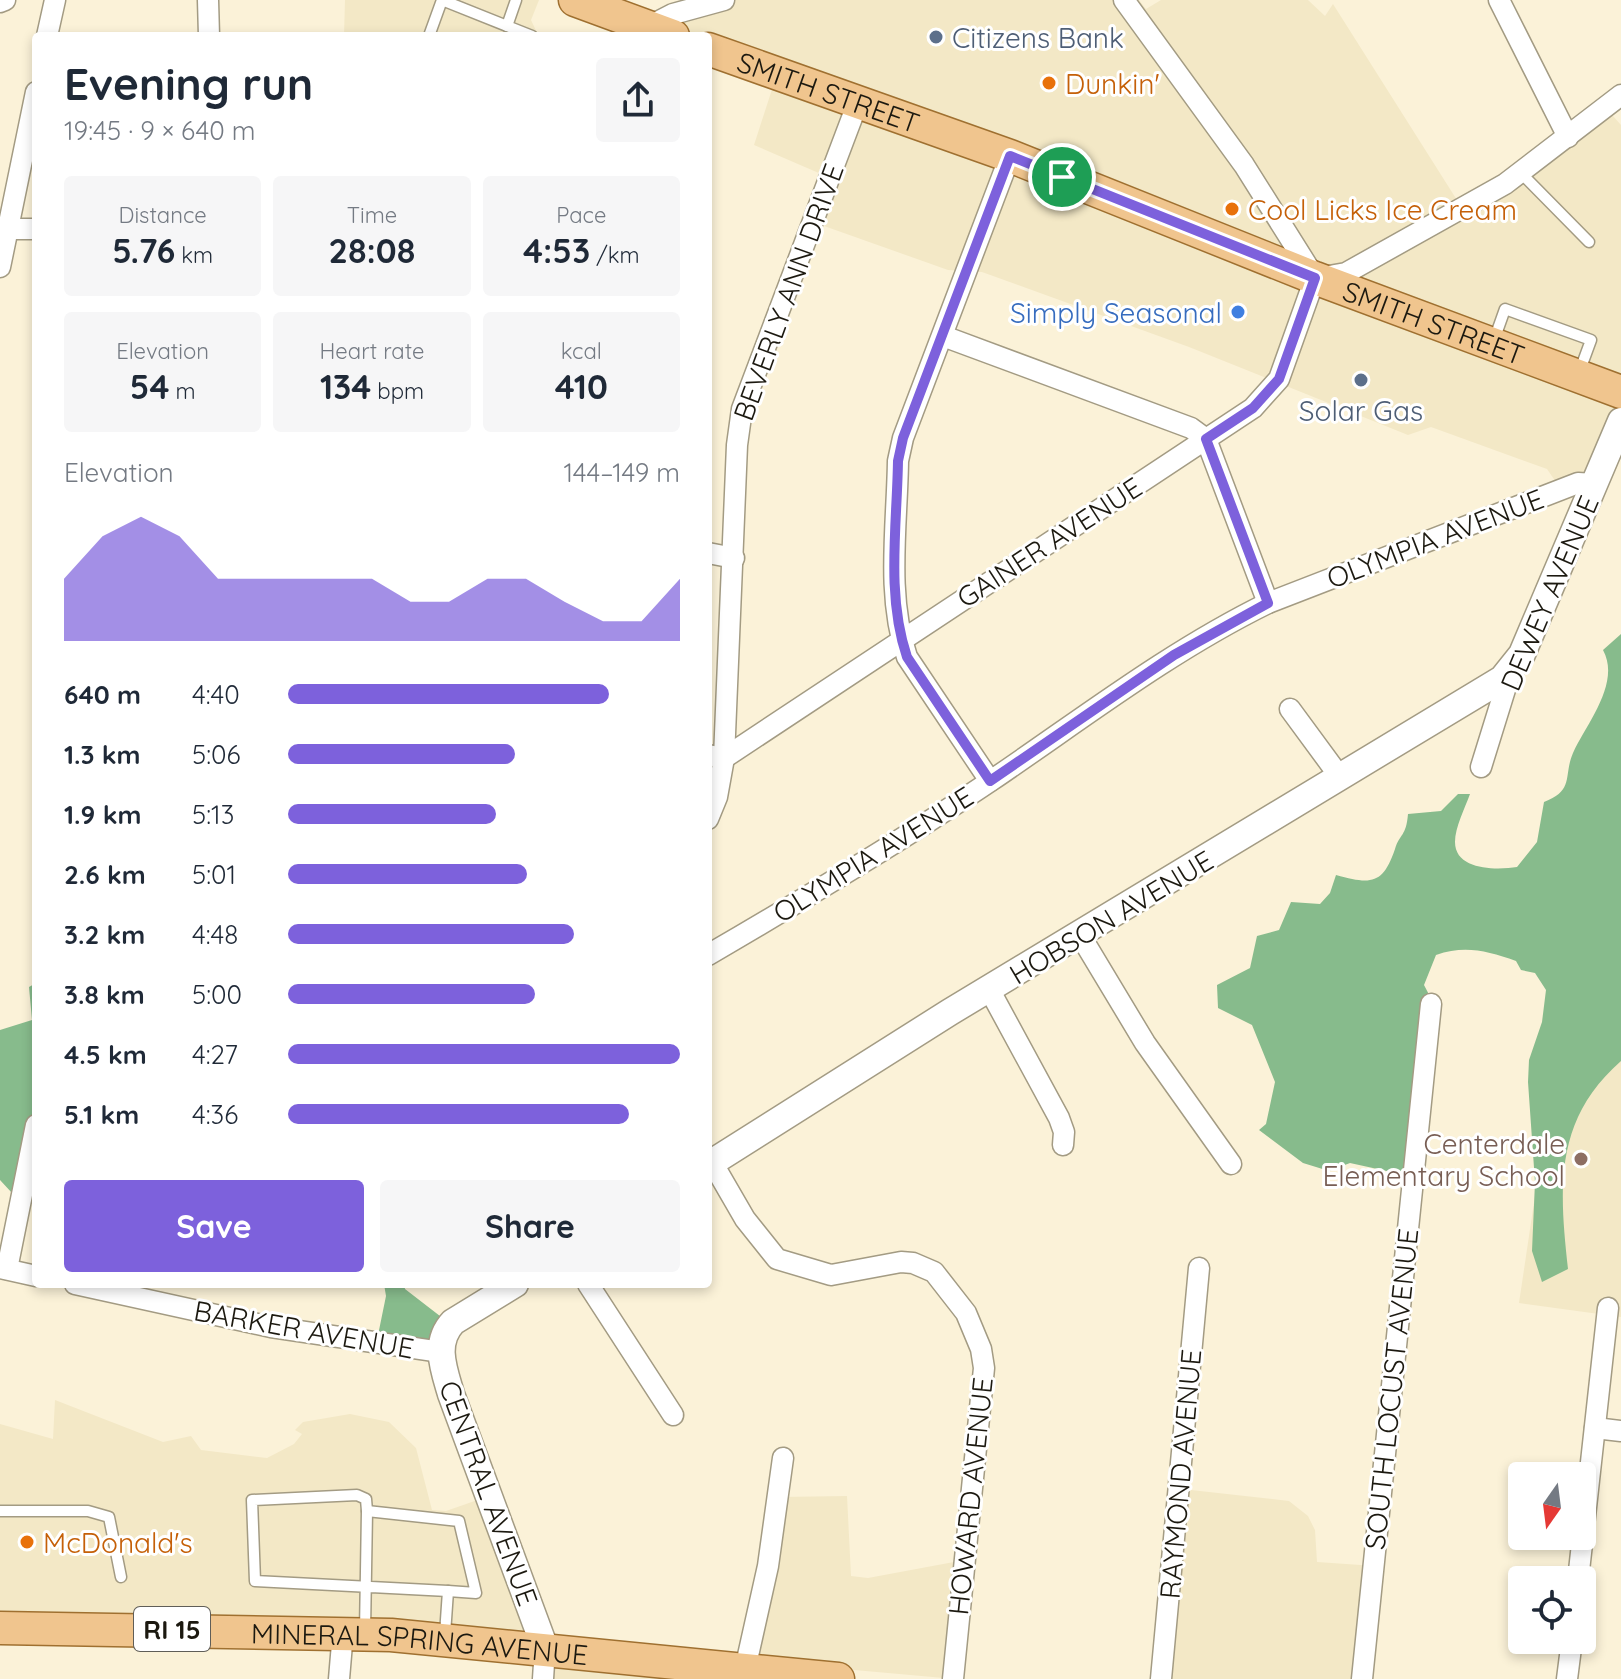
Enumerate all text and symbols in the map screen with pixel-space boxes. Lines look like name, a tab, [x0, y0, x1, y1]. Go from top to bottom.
place label: Citizens Bank	[952, 20, 1124, 55]
marker: Citizens Bank	[927, 28, 945, 46]
street label: SMITH STREET	[733, 43, 924, 140]
text: Evening run	[64, 56, 313, 111]
button: share	[596, 58, 680, 142]
place label: Dunkin'	[1065, 66, 1160, 101]
marker: Dunkin'	[1040, 74, 1058, 92]
text: 19:45 · 9 × 640 m	[64, 114, 255, 147]
pin	[1028, 143, 1096, 211]
icon: arrive	[1040, 155, 1084, 199]
street label: BEVERLY ANN DRIVE	[725, 159, 851, 425]
place label: Cool Licks Ice Cream	[1248, 192, 1517, 227]
marker: Cool Licks Ice Cream	[1223, 200, 1241, 218]
text: Distance	[119, 201, 207, 229]
text: Time	[347, 201, 397, 229]
text: Pace	[556, 201, 606, 229]
text: 5.76	[112, 229, 175, 272]
text: 28:08	[329, 229, 415, 272]
text: 4:53	[523, 229, 590, 272]
text: km	[175, 241, 213, 269]
text: /km	[590, 241, 640, 269]
street label: SMITH STREET	[1339, 273, 1530, 372]
place label: Simply Seasonal	[1010, 295, 1222, 330]
marker: Simply Seasonal	[1229, 303, 1247, 321]
text: Elevation	[116, 337, 209, 365]
text: Heart rate	[320, 337, 424, 365]
text: kcal	[561, 337, 602, 365]
text: 54	[130, 365, 169, 408]
text: 134	[320, 365, 371, 408]
text: 410	[555, 365, 608, 408]
marker: Solar Gas	[1352, 371, 1370, 389]
text: m	[169, 377, 195, 405]
text: bpm	[371, 377, 424, 405]
place label: Solar Gas	[1299, 393, 1423, 428]
text: Elevation	[64, 456, 174, 489]
text: 144–149 m	[564, 456, 680, 489]
street label: GAINER AVENUE	[950, 469, 1148, 615]
street label: OLYMPIA AVENUE	[1322, 481, 1548, 595]
street label: DEWEY AVENUE	[1492, 490, 1606, 696]
text: 640 m	[64, 678, 141, 711]
text: 4:40	[192, 678, 240, 711]
text: 1.3 km	[64, 738, 141, 771]
text: 5:06	[192, 738, 241, 771]
street label: OLYMPIA AVENUE	[767, 778, 979, 930]
text: 1.9 km	[64, 798, 141, 831]
text: 5:13	[192, 798, 234, 831]
street label: HOBSON AVENUE	[1003, 842, 1219, 992]
text: 2.6 km	[64, 858, 146, 891]
text: 5:01	[192, 858, 236, 891]
text: 3.2 km	[64, 918, 145, 951]
text: 4:48	[192, 918, 238, 951]
text: 3.8 km	[64, 978, 145, 1011]
text: 5:00	[192, 978, 242, 1011]
text: 4.5 km	[64, 1038, 147, 1071]
text: 4:27	[192, 1038, 238, 1071]
text: 5.1 km	[64, 1098, 139, 1131]
text: 4:36	[192, 1098, 238, 1131]
place label: Centerdale Elementary School	[1322, 1126, 1565, 1193]
marker: Centerdale Elementary School	[1572, 1150, 1590, 1168]
button: Save	[64, 1180, 364, 1272]
button: Share	[380, 1180, 680, 1272]
street label: SOUTH LOCUST AVENUE	[1357, 1227, 1425, 1551]
street label: BARKER AVENUE	[191, 1292, 417, 1366]
street label: RAYMOND AVENUE	[1152, 1348, 1208, 1600]
street label: HOWARD AVENUE	[940, 1375, 1000, 1617]
street label: CENTRAL AVENUE	[432, 1376, 546, 1610]
north arrow	[1508, 1462, 1596, 1550]
map controls	[1508, 1462, 1596, 1654]
place label: McDonald's	[43, 1525, 193, 1560]
marker: McDonald's	[18, 1533, 36, 1551]
button: locate	[1508, 1566, 1596, 1654]
road number: RI 15	[134, 1607, 210, 1651]
street label: MINERAL SPRING AVENUE	[251, 1615, 590, 1672]

